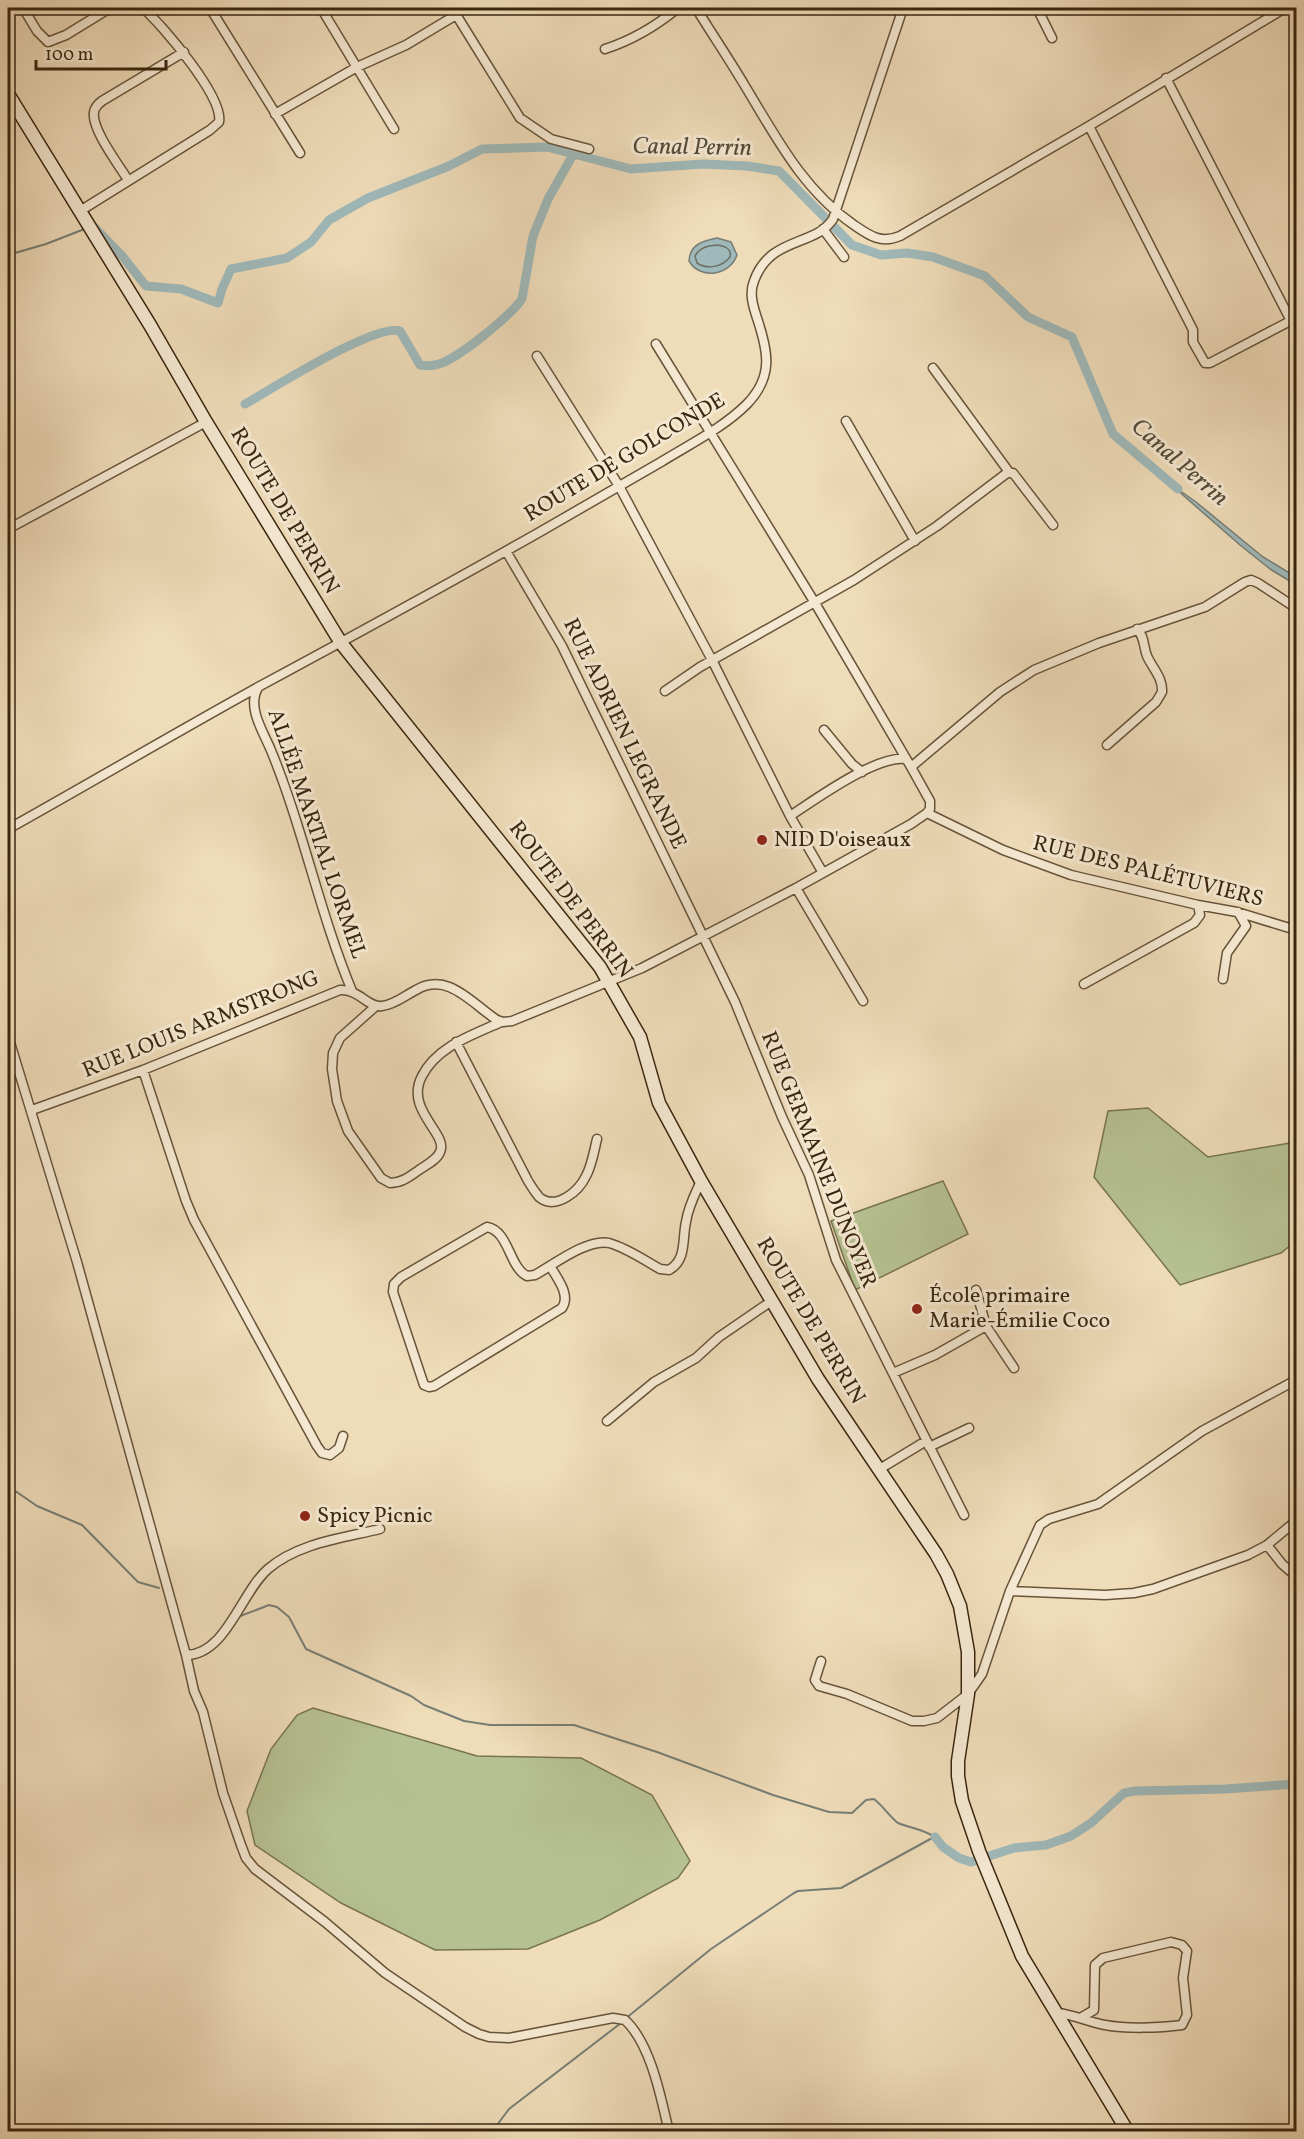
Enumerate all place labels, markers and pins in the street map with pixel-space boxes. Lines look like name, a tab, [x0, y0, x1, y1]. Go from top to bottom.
place label: NID D'oiseaux	[774, 825, 911, 856]
marker: NID D'oiseaux	[755, 833, 769, 847]
place label: École primaire Marie-Émilie Coco	[929, 1281, 1110, 1337]
marker: École primaire Marie-Émilie Coco	[910, 1302, 924, 1316]
place label: Spicy Picnic	[317, 1501, 433, 1532]
marker: Spicy Picnic	[298, 1509, 312, 1523]

